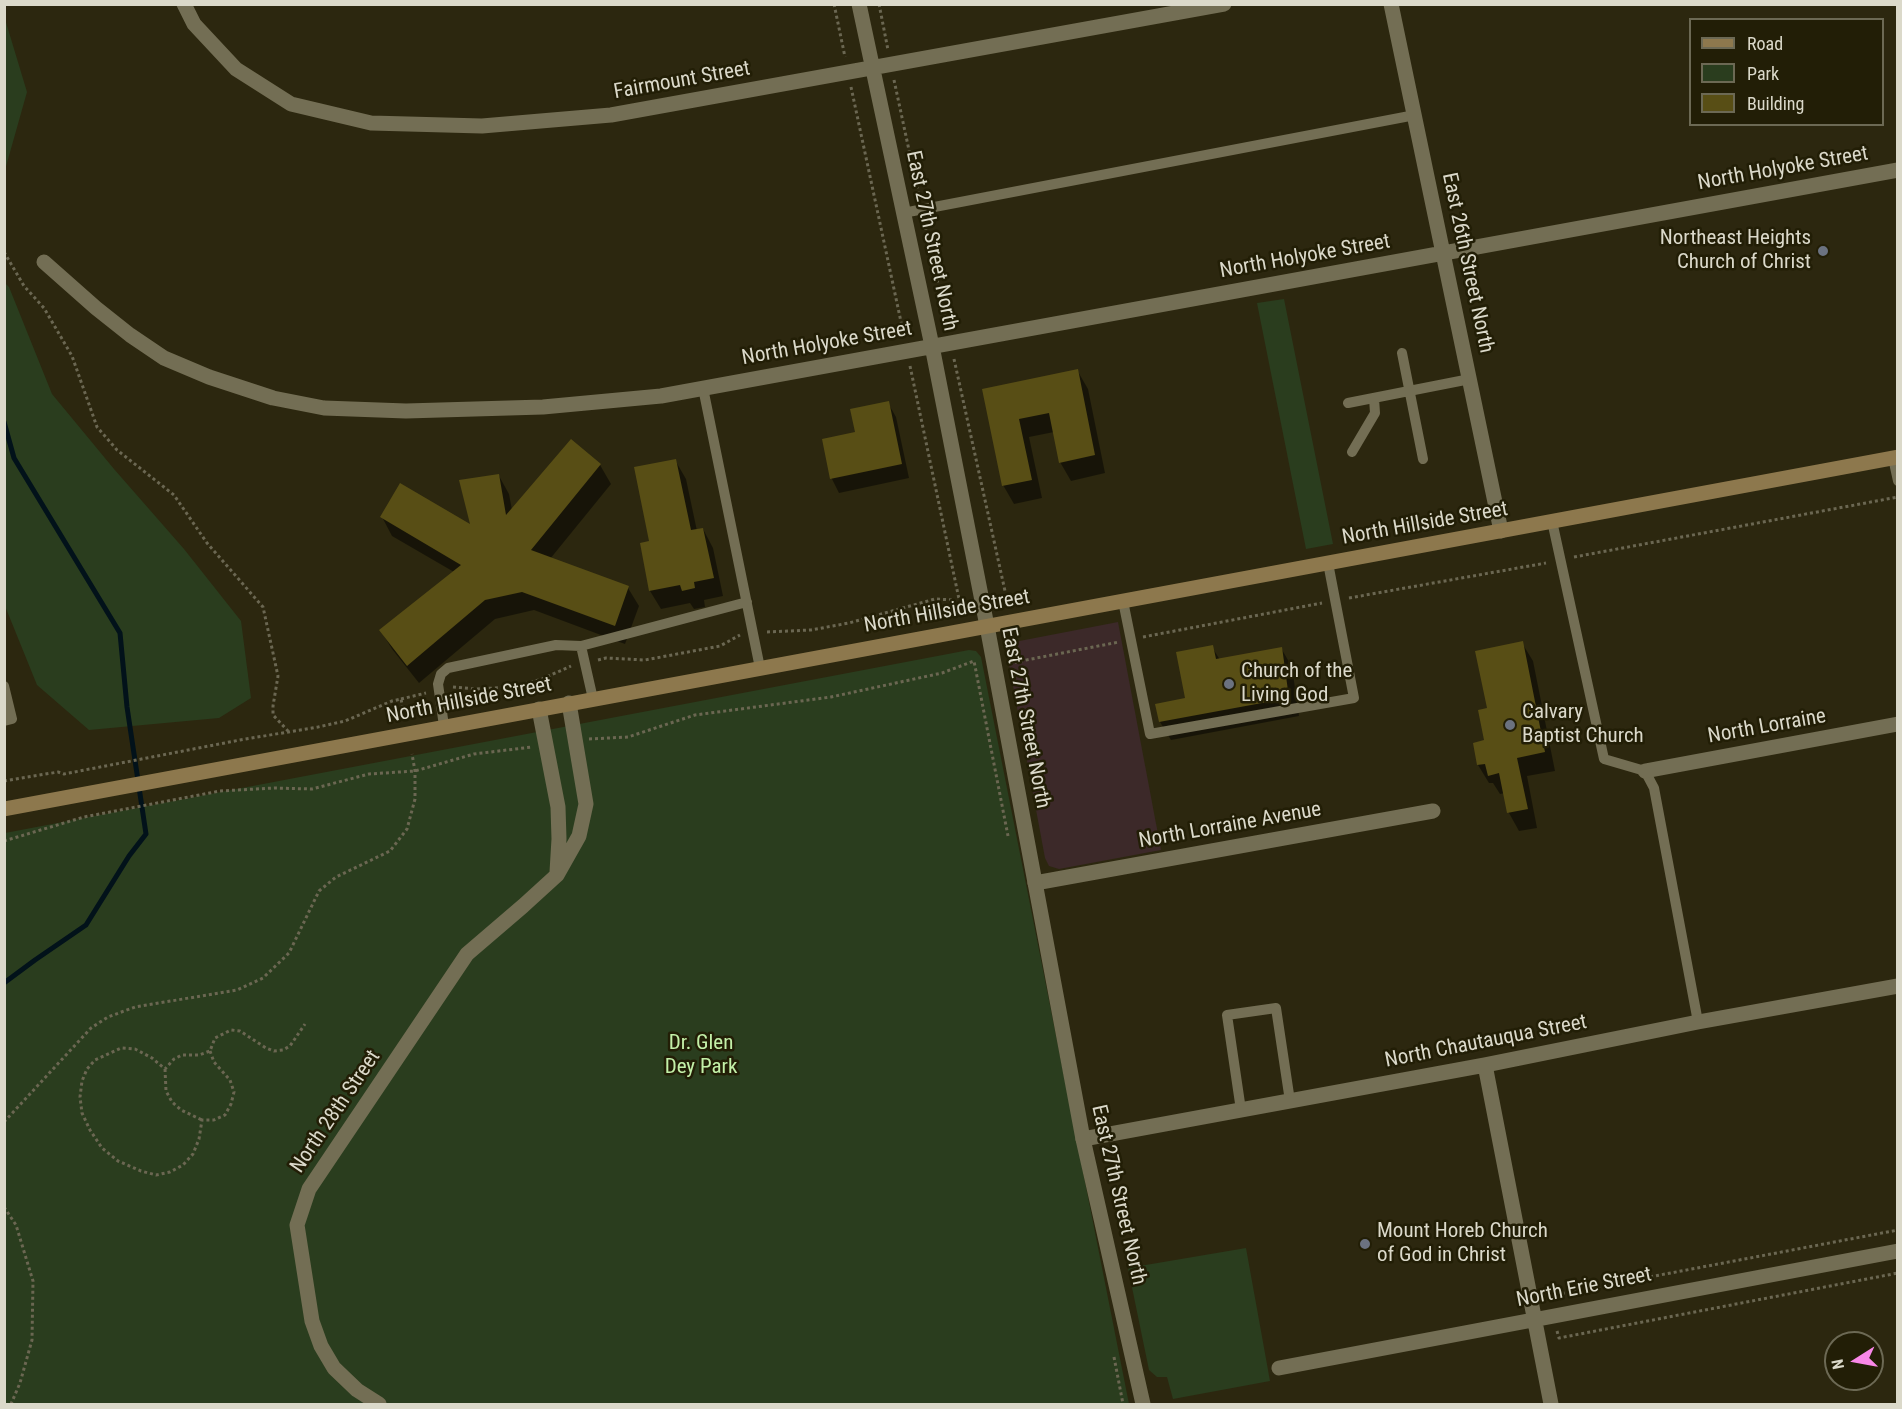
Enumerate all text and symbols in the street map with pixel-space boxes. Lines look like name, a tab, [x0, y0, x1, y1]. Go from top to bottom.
legend	[1689, 18, 1884, 126]
text: Road	[1747, 33, 1783, 54]
street label: Fairmount Street	[612, 57, 752, 105]
text: Park	[1747, 63, 1779, 84]
text: Building	[1747, 93, 1804, 114]
street label: North Holyoke Street	[1696, 142, 1870, 196]
street label: East 27th Street North	[900, 148, 962, 334]
street label: East 26th Street North	[1436, 170, 1498, 356]
place label: Northeast Heights Church of Christ	[1660, 226, 1811, 276]
street label: North Holyoke Street	[1218, 230, 1392, 284]
marker: Northeast Heights Church of Christ	[1816, 244, 1830, 258]
street label: North Holyoke Street	[740, 317, 914, 371]
street label: North Hillside Street	[1340, 497, 1510, 551]
street label: North Hillside Street	[862, 585, 1032, 639]
street label: East 27th Street North	[995, 625, 1055, 811]
place label: Church of the Living God	[1241, 659, 1352, 709]
street label: North Hillside Street	[384, 673, 554, 729]
marker: Church of the Living God	[1222, 677, 1236, 691]
place label: Calvary Baptist Church	[1522, 700, 1644, 750]
street label: North Lorraine	[1706, 704, 1828, 750]
marker: Calvary Baptist Church	[1503, 718, 1517, 732]
street label: North Lorraine Avenue	[1137, 798, 1323, 854]
street label: North Chautauqua Street	[1383, 1010, 1589, 1074]
park label: Dr. Glen Dey Park	[665, 1031, 737, 1081]
street label: North 28th Street	[286, 1046, 386, 1178]
street label: East 27th Street North	[1085, 1103, 1151, 1287]
place label: Mount Horeb Church of God in Christ	[1377, 1219, 1548, 1269]
marker: Mount Horeb Church of God in Christ	[1358, 1237, 1372, 1251]
street label: North Erie Street	[1514, 1263, 1654, 1313]
north arrow	[1824, 1331, 1884, 1391]
text: N	[1828, 1358, 1848, 1371]

